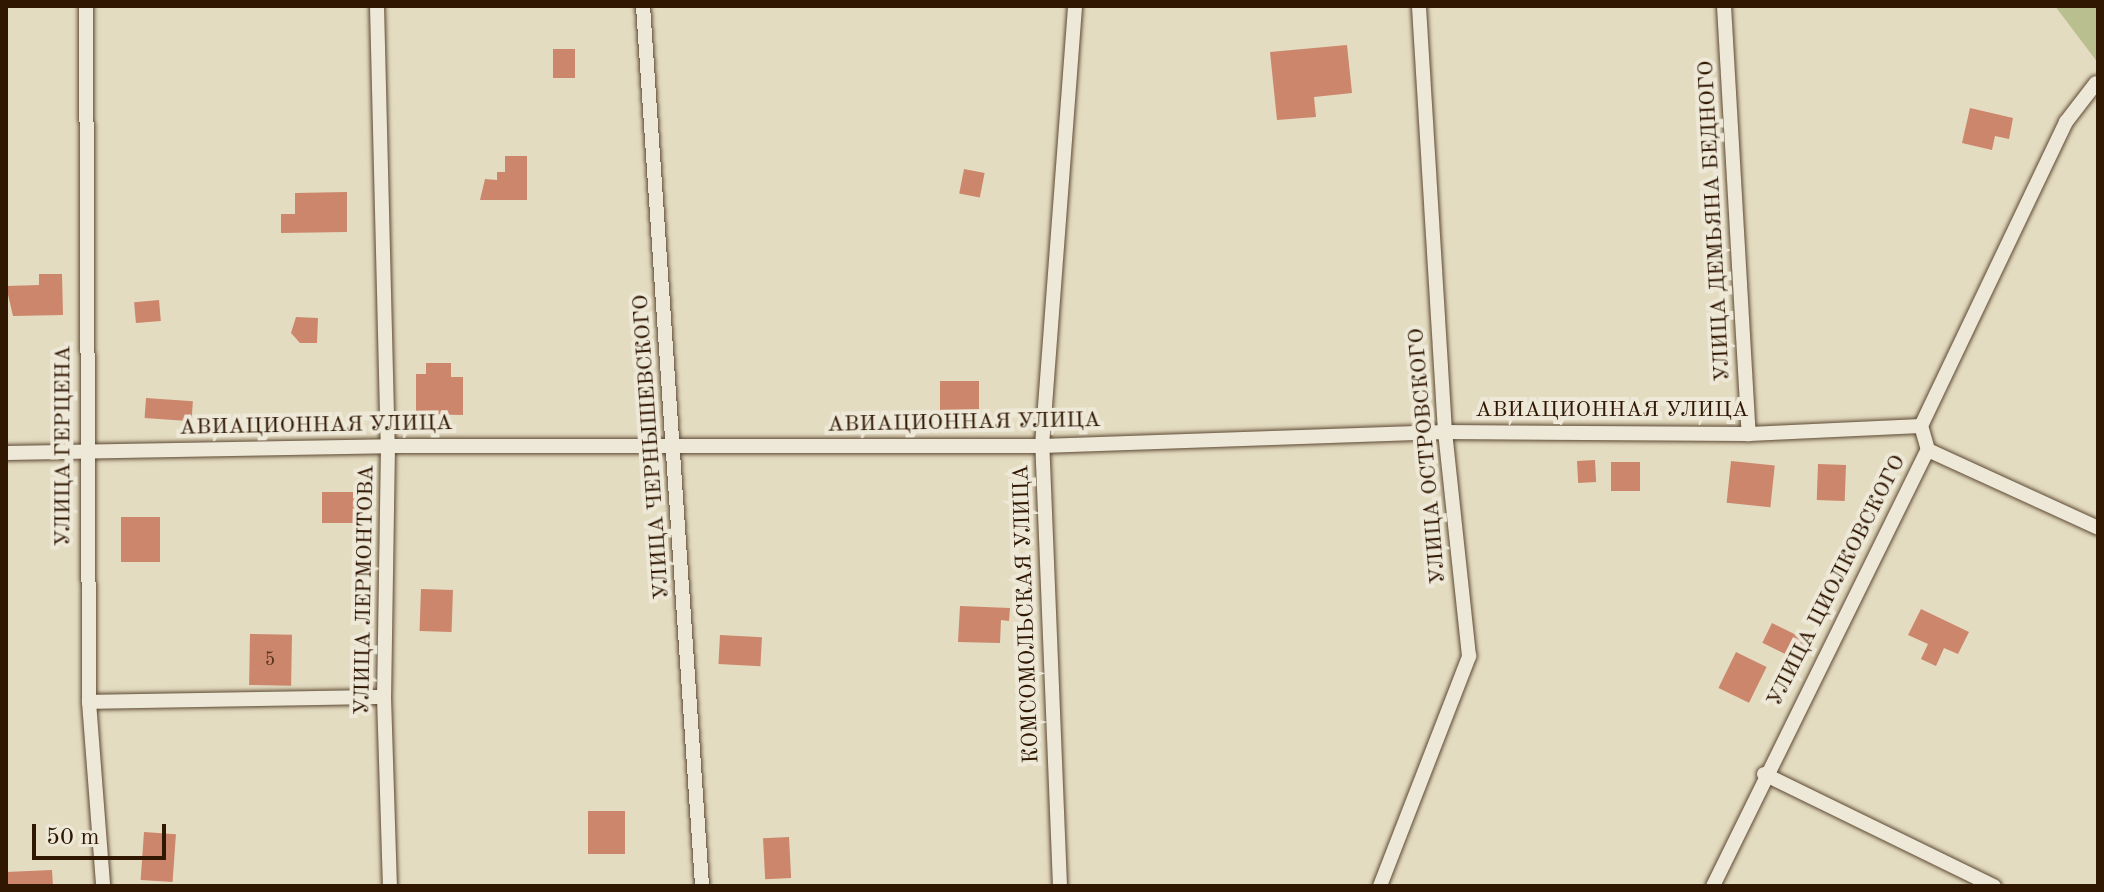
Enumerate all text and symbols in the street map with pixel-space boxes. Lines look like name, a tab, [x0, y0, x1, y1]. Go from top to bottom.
street label: УЛИЦА ДЕМЬЯНА БЕДНОГО	[1693, 60, 1737, 382]
street label: УЛИЦА ЧЕРНЫШЕВСКОГО	[628, 294, 676, 600]
street label: УЛИЦА ОСТРОВСКОГО	[1404, 327, 1452, 585]
street label: УЛИЦА ГЕРЦЕНА	[51, 345, 77, 547]
street label: АВИАЦИОННАЯ УЛИЦА	[1475, 398, 1749, 424]
street label: АВИАЦИОННАЯ УЛИЦА	[827, 407, 1101, 439]
street label: АВИАЦИОННАЯ УЛИЦА	[179, 410, 453, 442]
street label: УЛИЦА ЦИОЛКОВСКОГО	[1762, 451, 1912, 711]
street label: КОМСОМОЛЬСКАЯ УЛИЦА	[1009, 464, 1045, 764]
street label: УЛИЦА ЛЕРМОНТОВА	[350, 465, 380, 715]
house number: 5	[265, 649, 275, 671]
scale bar	[36, 808, 170, 858]
text: 50 m	[46, 826, 100, 850]

